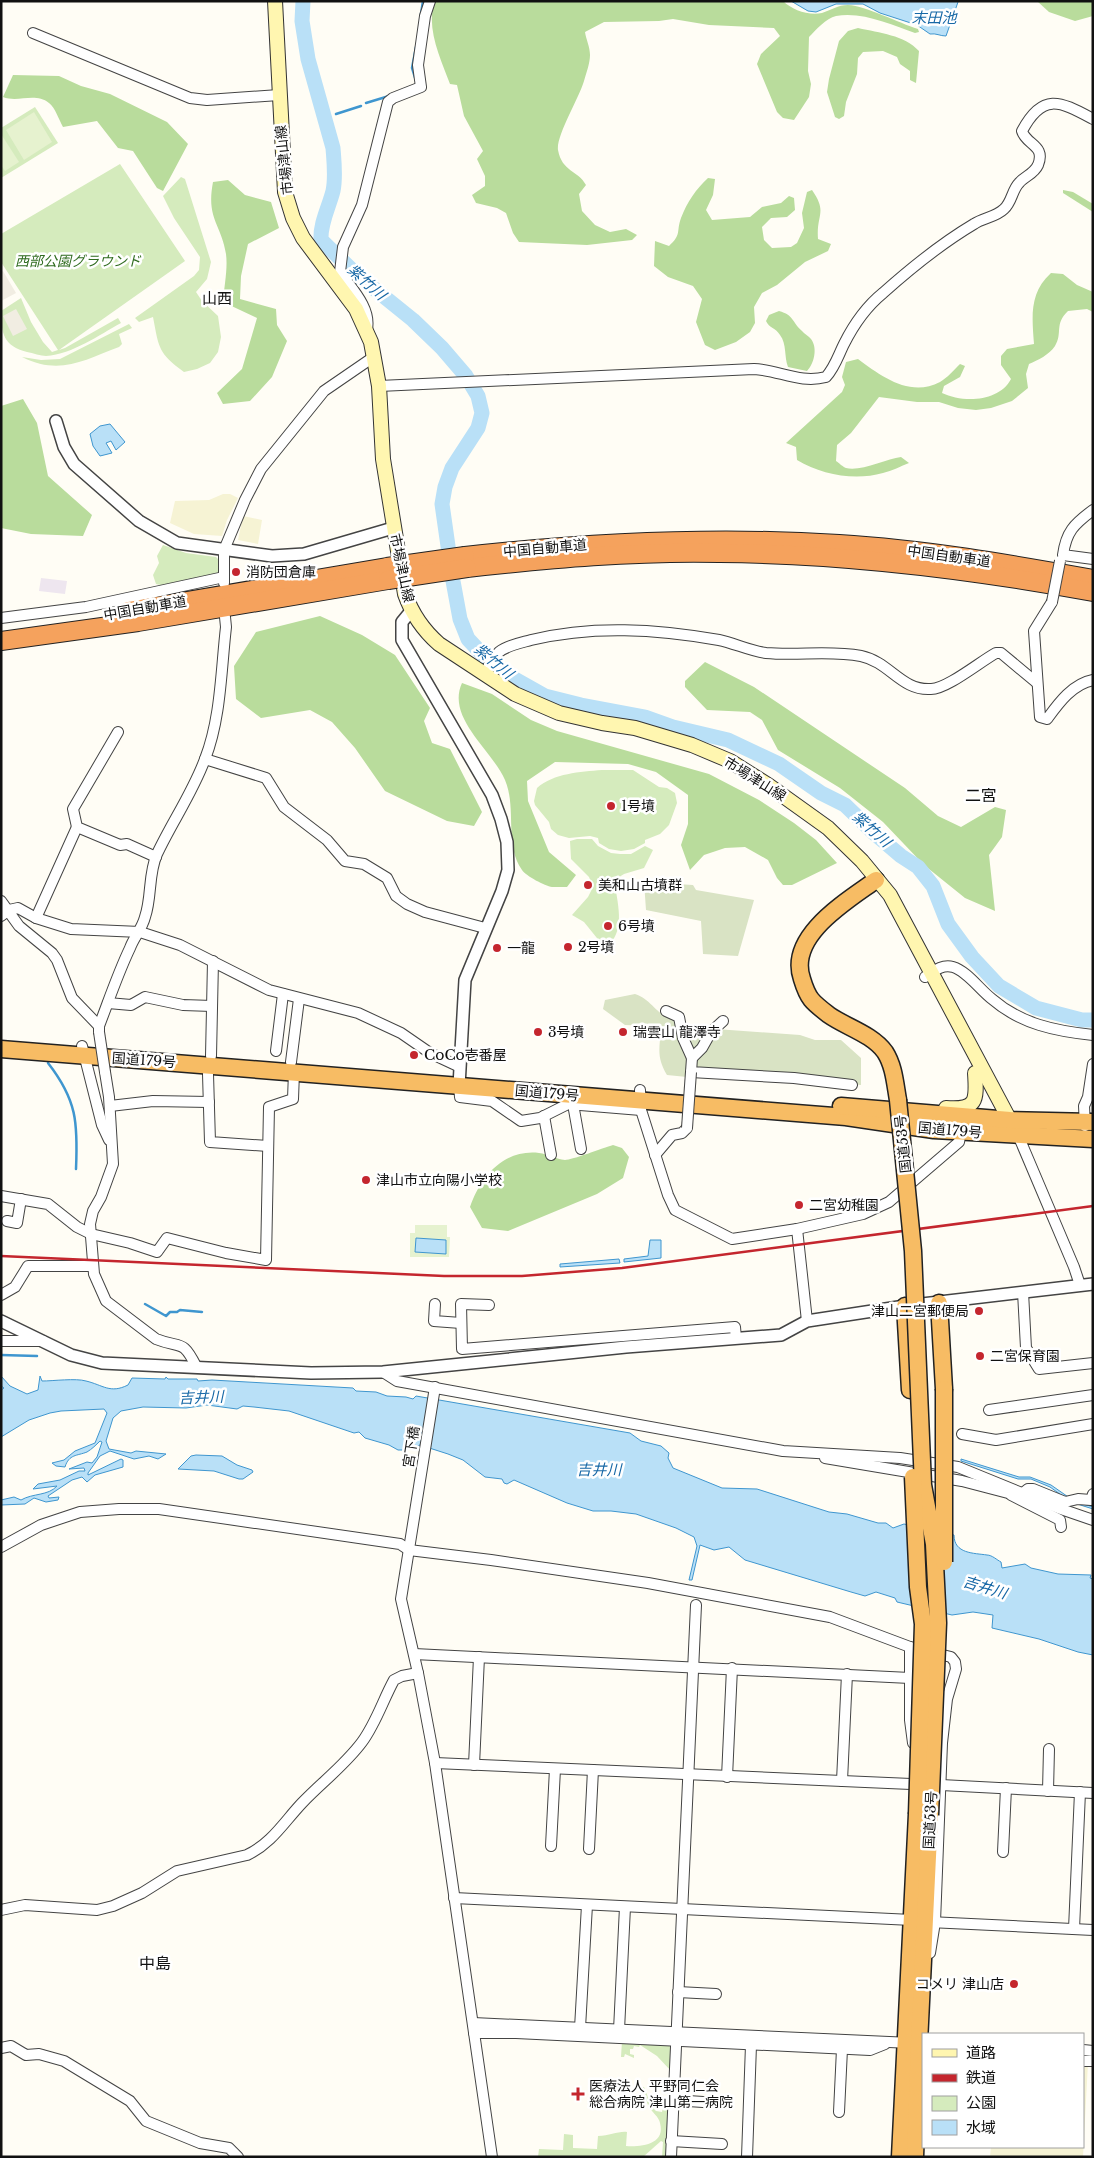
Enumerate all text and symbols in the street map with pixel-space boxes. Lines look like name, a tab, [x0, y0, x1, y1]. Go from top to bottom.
water label: 末田池	[911, 8, 958, 27]
street label: 市場津山線	[271, 124, 297, 196]
park label: 西部公園グラウンド	[15, 252, 142, 270]
water label: 紫竹川	[344, 260, 392, 305]
district label: 山西	[202, 289, 232, 308]
street label: 市場津山線	[386, 532, 418, 604]
street label: 中国自動車道	[502, 535, 588, 561]
street label: 中国自動車道	[906, 541, 992, 571]
place label: 消防団倉庫	[246, 563, 316, 581]
marker: 消防団倉庫	[230, 566, 242, 578]
street label: 中国自動車道	[102, 592, 188, 624]
water label: 紫竹川	[471, 639, 519, 684]
street label: 市場津山線	[721, 753, 789, 805]
district label: 二宮	[965, 785, 997, 805]
place label: 1号墳	[621, 797, 655, 815]
marker: 1号墳	[605, 800, 617, 812]
water label: 紫竹川	[849, 807, 897, 852]
place label: 美和山古墳群	[598, 876, 682, 894]
marker: 美和山古墳群	[582, 879, 594, 891]
place label: 6号墳	[618, 917, 655, 935]
marker: 6号墳	[602, 920, 614, 932]
place label: 2号墳	[578, 938, 615, 956]
place label: 一龍	[507, 939, 535, 957]
marker: 2号墳	[562, 941, 574, 953]
marker: 一龍	[491, 942, 503, 954]
place label: 3号墳	[548, 1023, 585, 1041]
place label: 瑞雲山 龍澤寺	[633, 1023, 721, 1041]
marker: 3号墳	[532, 1026, 544, 1038]
marker: 瑞雲山 龍澤寺	[617, 1026, 629, 1038]
place label: CoCo壱番屋	[424, 1046, 507, 1064]
street label: 国道179号	[111, 1049, 177, 1071]
marker: CoCo壱番屋	[408, 1049, 420, 1061]
street label: 国道179号	[514, 1081, 580, 1105]
street label: 国道53号	[891, 1114, 915, 1174]
street label: 国道179号	[917, 1118, 983, 1142]
place label: 津山市立向陽小学校	[376, 1171, 502, 1189]
marker: 津山市立向陽小学校	[360, 1174, 372, 1186]
place label: 二宮幼稚園	[809, 1196, 879, 1214]
marker: 二宮幼稚園	[793, 1199, 805, 1211]
place label: 津山二宮郵便局	[871, 1302, 969, 1320]
marker: 津山二宮郵便局	[973, 1305, 985, 1317]
place label: 二宮保育園	[990, 1347, 1060, 1365]
marker: 二宮保育園	[974, 1350, 986, 1362]
water label: 吉井川	[178, 1387, 226, 1407]
street label: 宮下橋	[399, 1425, 423, 1469]
water label: 吉井川	[576, 1460, 623, 1479]
water label: 吉井川	[961, 1571, 1011, 1603]
street label: 国道53号	[919, 1790, 941, 1850]
district label: 中島	[139, 1953, 171, 1973]
place label: コメリ 津山店	[916, 1975, 1004, 1993]
marker: コメリ 津山店	[1008, 1978, 1020, 1990]
legend	[922, 2033, 1084, 2148]
text: 道路	[966, 2043, 996, 2062]
text: 鉄道	[966, 2068, 996, 2087]
place label: 医療法人 平野同仁会 総合病院 津山第一病院	[589, 2077, 733, 2111]
marker: 医療法人 平野同仁会 総合病院 津山第一病院	[571, 2087, 585, 2101]
text: 公園	[966, 2093, 996, 2112]
text: 水域	[966, 2118, 996, 2137]

